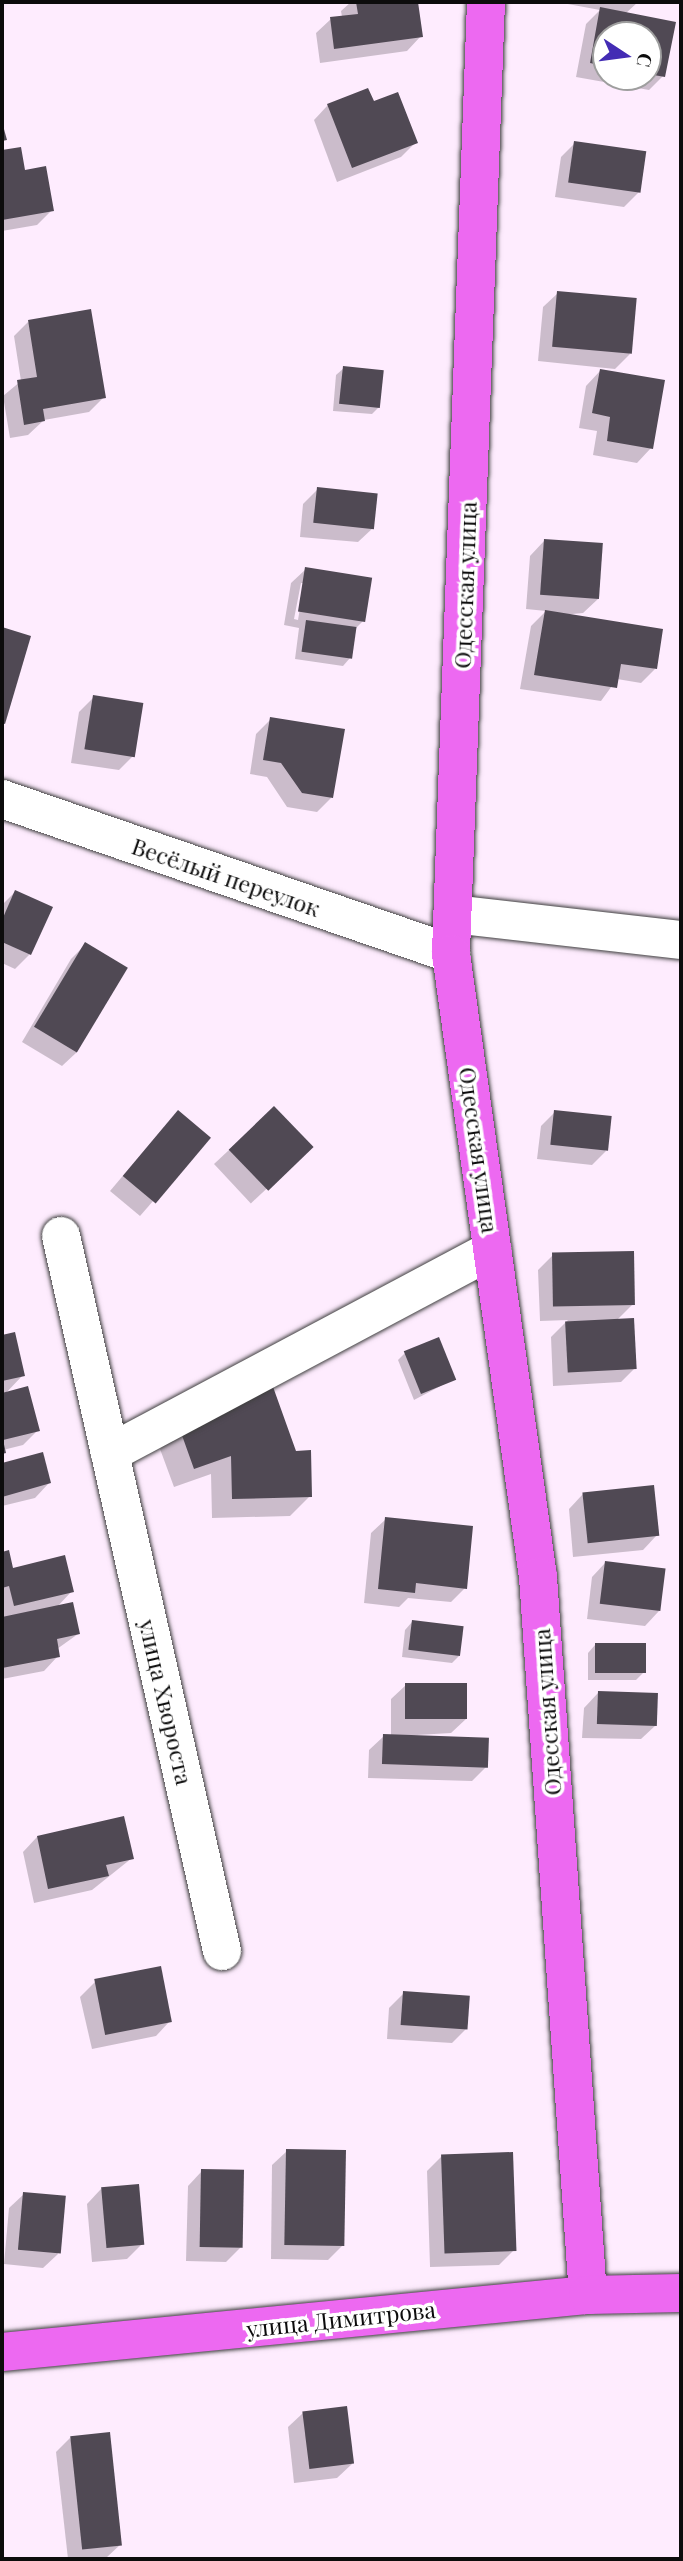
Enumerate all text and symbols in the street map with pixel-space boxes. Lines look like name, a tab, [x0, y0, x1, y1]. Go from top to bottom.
north arrow	[592, 21, 662, 91]
text: С	[631, 51, 660, 70]
street label: Одесская улица	[448, 501, 482, 669]
street label: Весёлый переулок	[128, 832, 324, 922]
street label: Одесская улица	[454, 1065, 504, 1235]
street label: улица Хвороста	[134, 1617, 198, 1787]
street label: Одесская улица	[527, 1628, 567, 1796]
street label: улица Димитрова	[245, 2295, 437, 2343]

